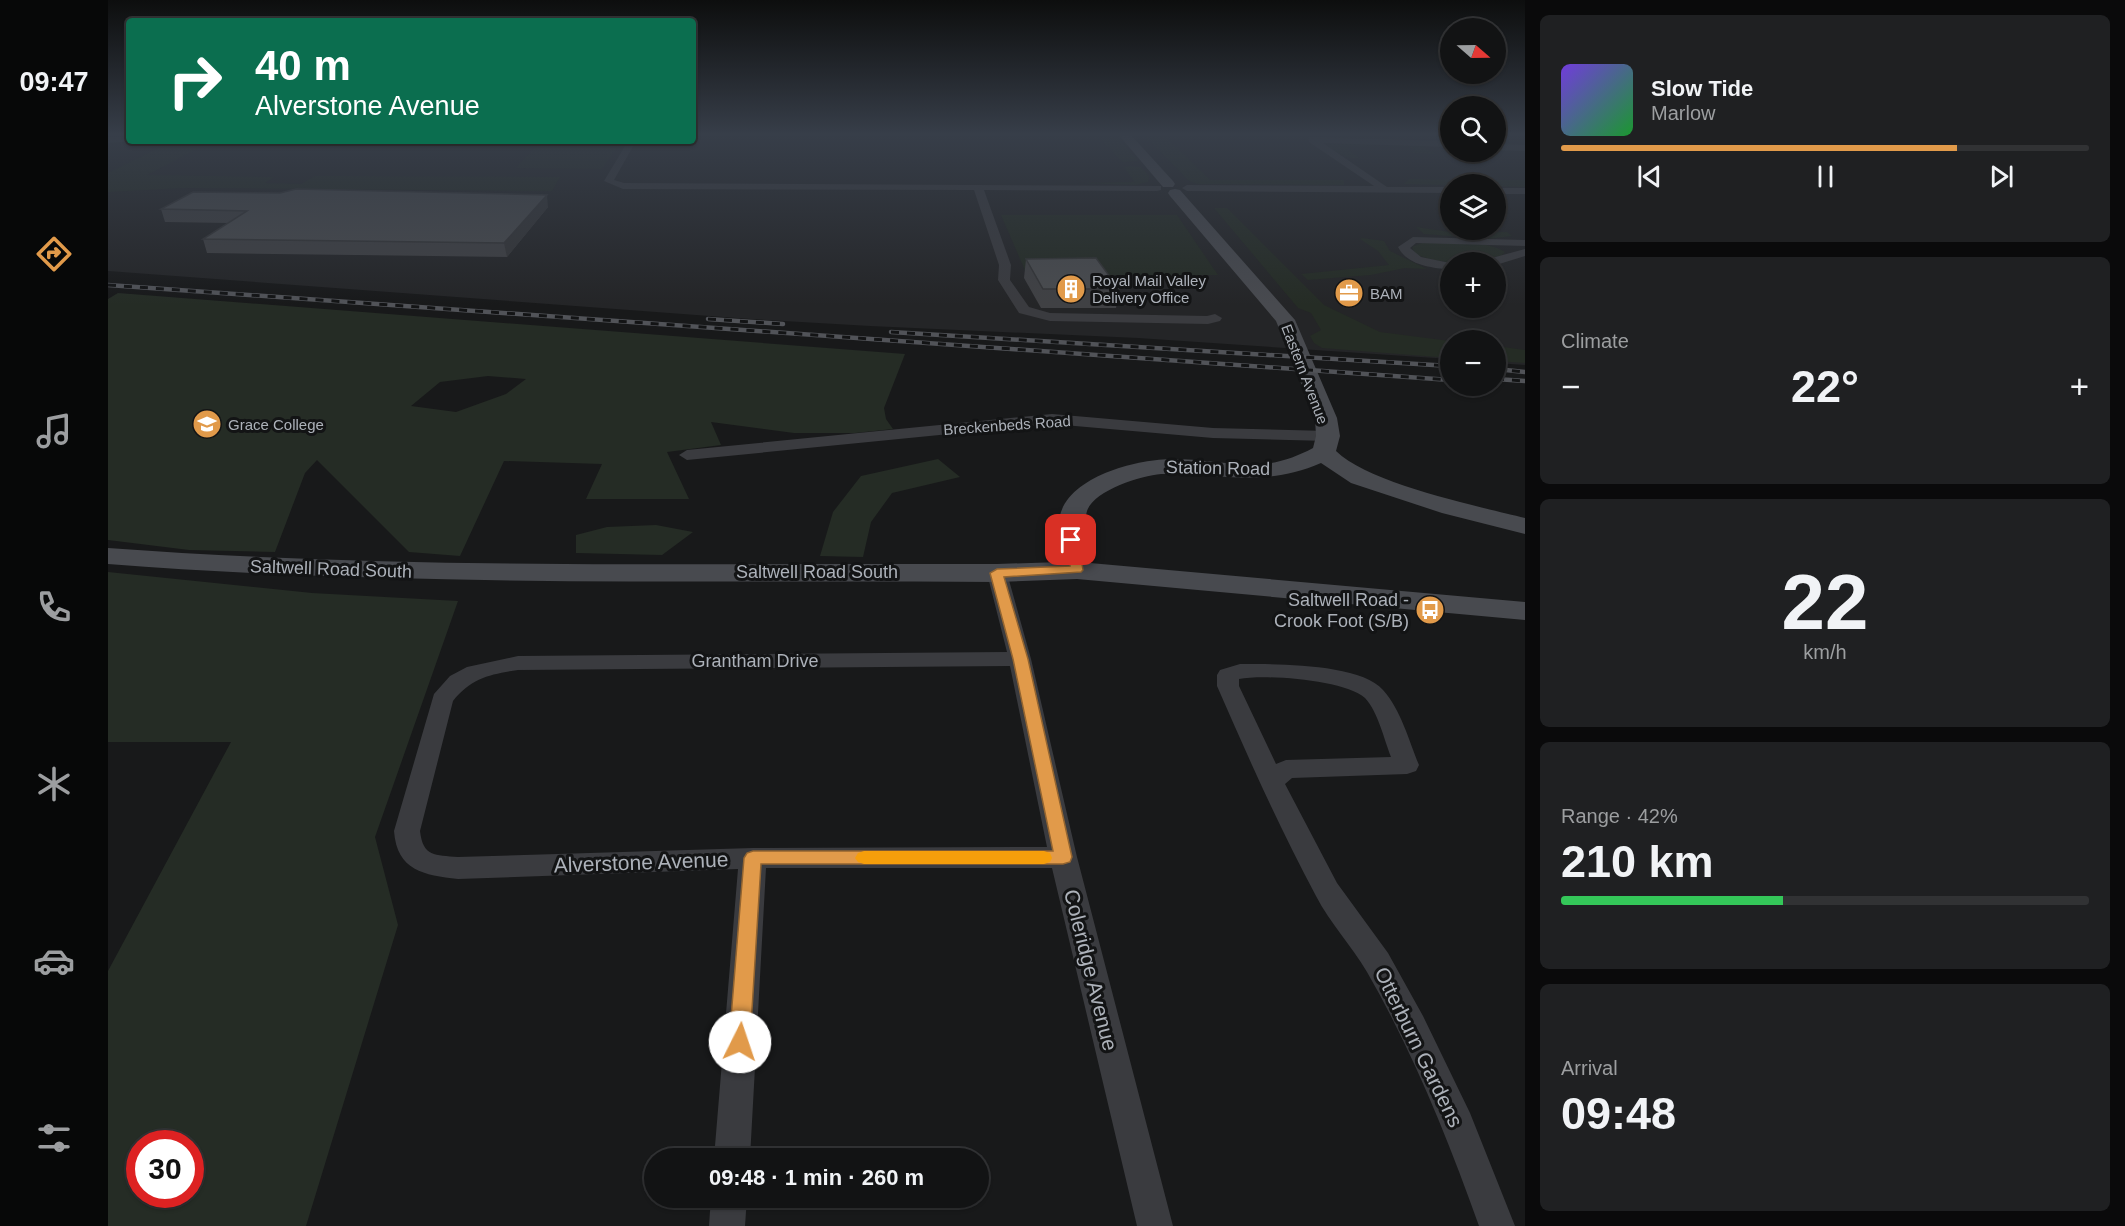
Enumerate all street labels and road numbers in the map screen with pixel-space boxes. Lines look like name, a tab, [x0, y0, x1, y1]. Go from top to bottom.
street label: Eastern Avenue	[1278, 322, 1332, 426]
street label: Breckenbeds Road	[943, 412, 1071, 438]
street label: Station Road	[1166, 457, 1270, 479]
street label: Saltwell Road South	[250, 556, 412, 582]
street label: Saltwell Road South	[736, 562, 898, 582]
street label: Grantham Drive	[691, 651, 819, 671]
street label: Alverstone Avenue	[553, 847, 729, 877]
street label: Coleridge Avenue	[1060, 887, 1122, 1053]
street label: Otterburn Gardens	[1370, 963, 1468, 1131]

